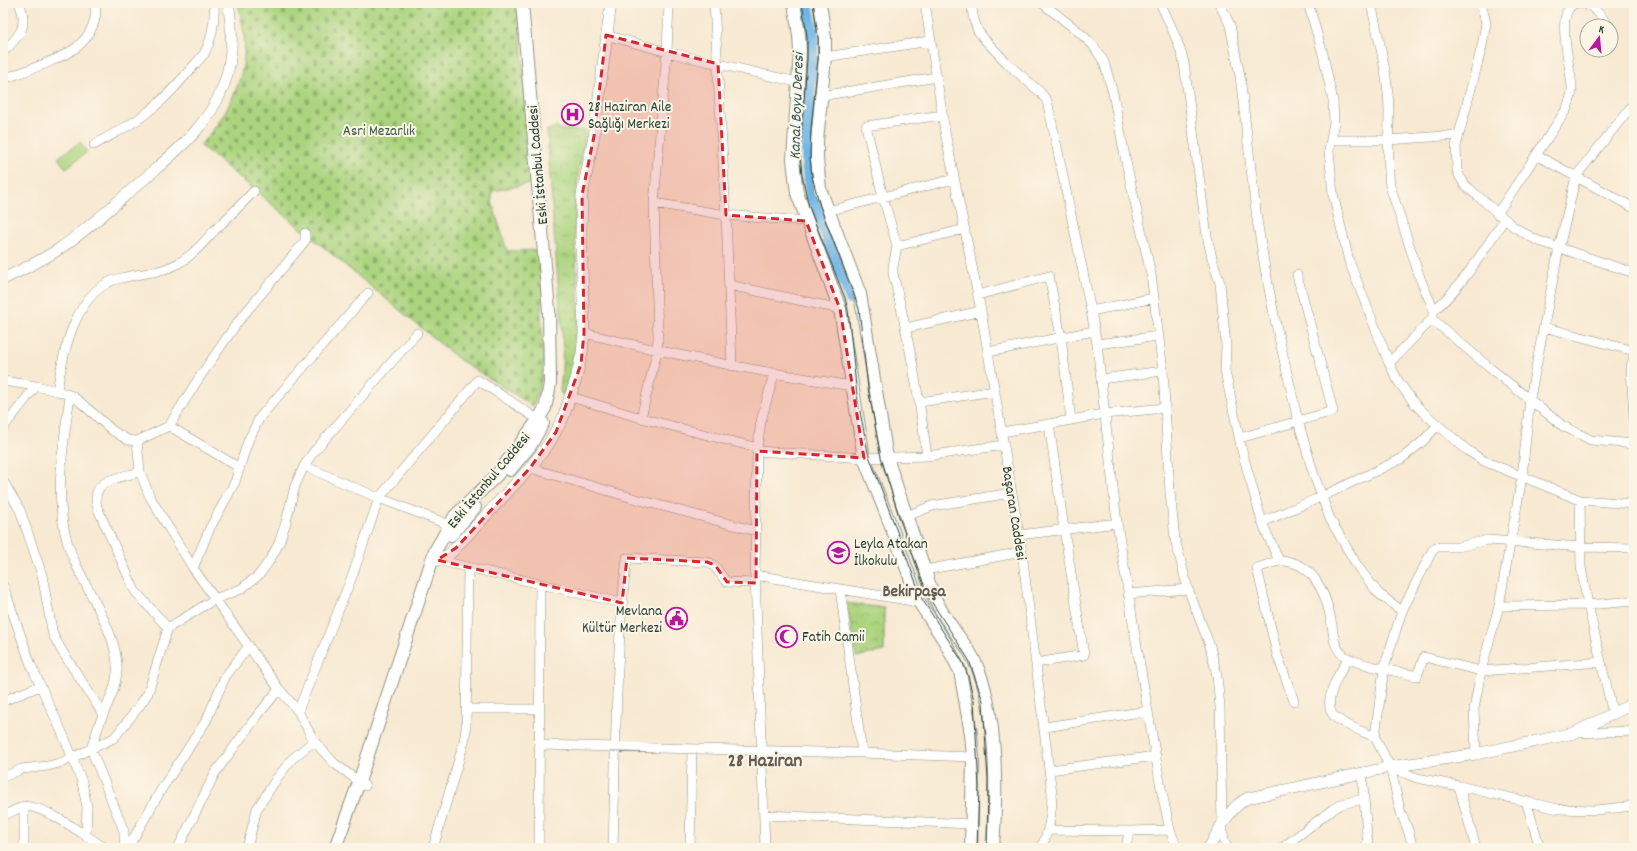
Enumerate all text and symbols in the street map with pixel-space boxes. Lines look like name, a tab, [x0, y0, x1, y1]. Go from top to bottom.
north arrow	[1579, 18, 1619, 58]
text: K	[1597, 22, 1606, 39]
water label: Kanal Boyu Deresi	[784, 49, 811, 160]
place label: 28 Haziran Aile Sağlığı Merkezi	[588, 97, 672, 136]
hospital icon: 28 Haziran Aile Sağlığı Merkezi	[559, 102, 585, 128]
street label: Eski İstanbul Caddesi	[523, 104, 555, 225]
park label: Asri Mezarlık	[343, 121, 415, 143]
street label: Eski İstanbul Caddesi	[443, 428, 537, 534]
street label: Başaran Caddesi	[995, 465, 1031, 562]
place label: Leyla Atakan İlkokulu	[854, 534, 928, 573]
school or university icon: Leyla Atakan İlkokulu	[825, 539, 851, 565]
district label: Bekirpaşa	[882, 581, 947, 605]
place label: Mevlana Kültür Merkezi	[582, 601, 663, 640]
public building icon: Mevlana Kültür Merkezi	[664, 606, 690, 632]
mosque icon: Fatih Camii	[774, 623, 800, 649]
place label: Fatih Camii	[802, 627, 865, 649]
district label: 28 Haziran	[728, 749, 802, 776]

